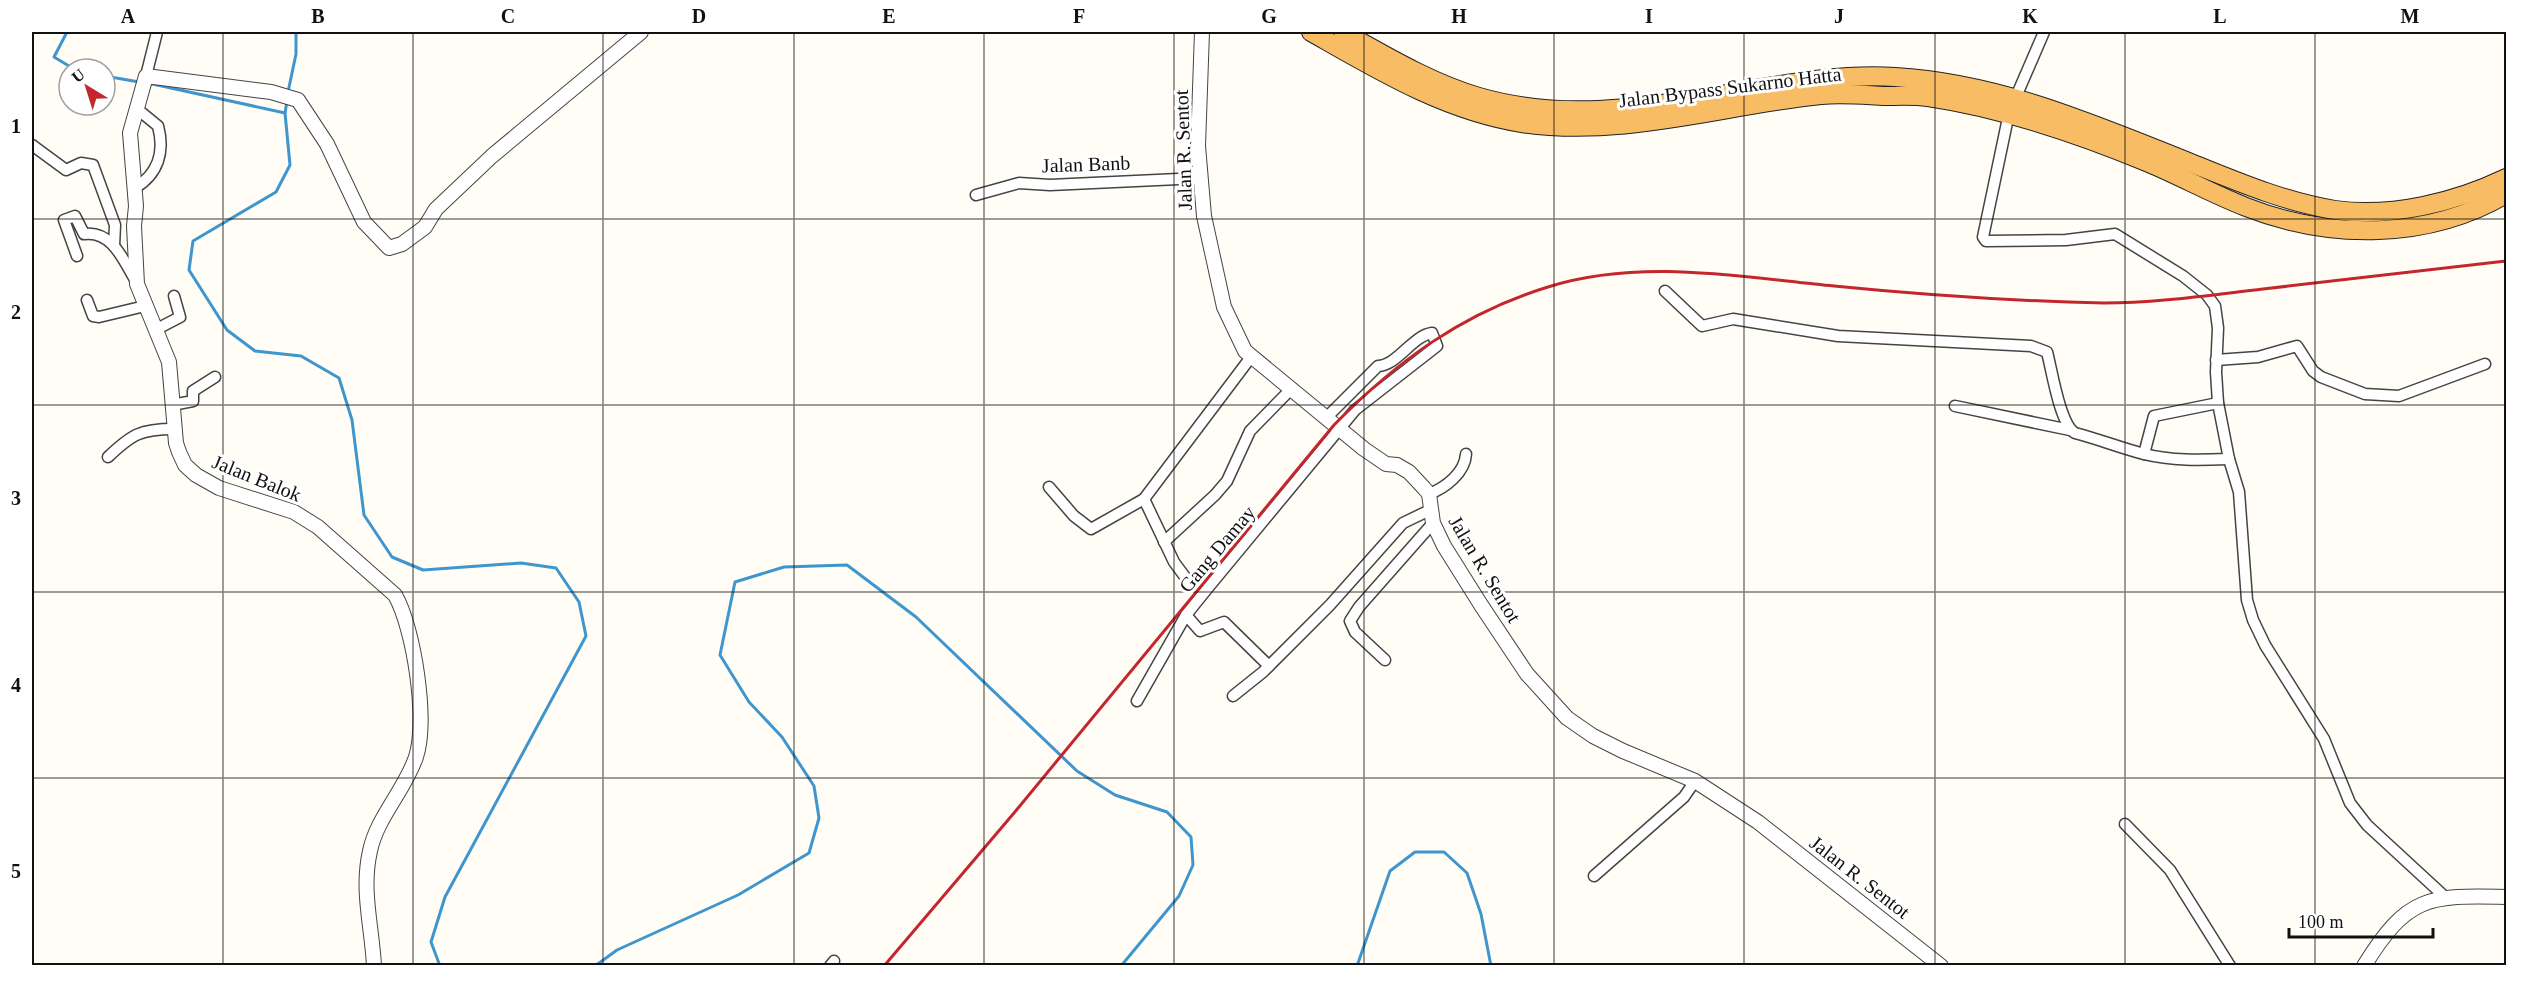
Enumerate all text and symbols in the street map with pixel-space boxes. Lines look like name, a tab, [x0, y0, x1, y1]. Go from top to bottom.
text: A	[121, 5, 136, 27]
text: B	[311, 5, 325, 27]
text: C	[501, 5, 515, 27]
text: D	[692, 5, 706, 27]
text: E	[882, 5, 896, 27]
text: F	[1073, 5, 1085, 27]
text: G	[1261, 5, 1277, 27]
text: H	[1451, 5, 1467, 27]
text: I	[1645, 5, 1653, 27]
text: J	[1834, 5, 1844, 27]
text: K	[2022, 5, 2038, 27]
text: L	[2213, 5, 2227, 27]
text: M	[2401, 5, 2420, 27]
north arrow	[57, 57, 117, 117]
street label: Jalan Bypass Sukarno Hatta	[1618, 62, 1843, 113]
text: U	[68, 65, 88, 86]
street label: Jalan R. Sentot	[1170, 89, 1196, 211]
text: 1	[11, 115, 21, 137]
street label: Jalan Banb	[1041, 151, 1131, 177]
text: 2	[11, 301, 21, 323]
street label: Jalan Balok	[209, 450, 305, 506]
text: 3	[11, 487, 21, 509]
street label: Gang Damay	[1174, 501, 1260, 597]
street label: Jalan R. Sentot	[1445, 512, 1526, 627]
text: 4	[11, 674, 21, 696]
street label: Jalan R. Sentot	[1806, 831, 1915, 923]
text: 5	[11, 860, 21, 882]
scale bar	[2289, 901, 2433, 939]
text: 100 m	[2298, 912, 2344, 932]

